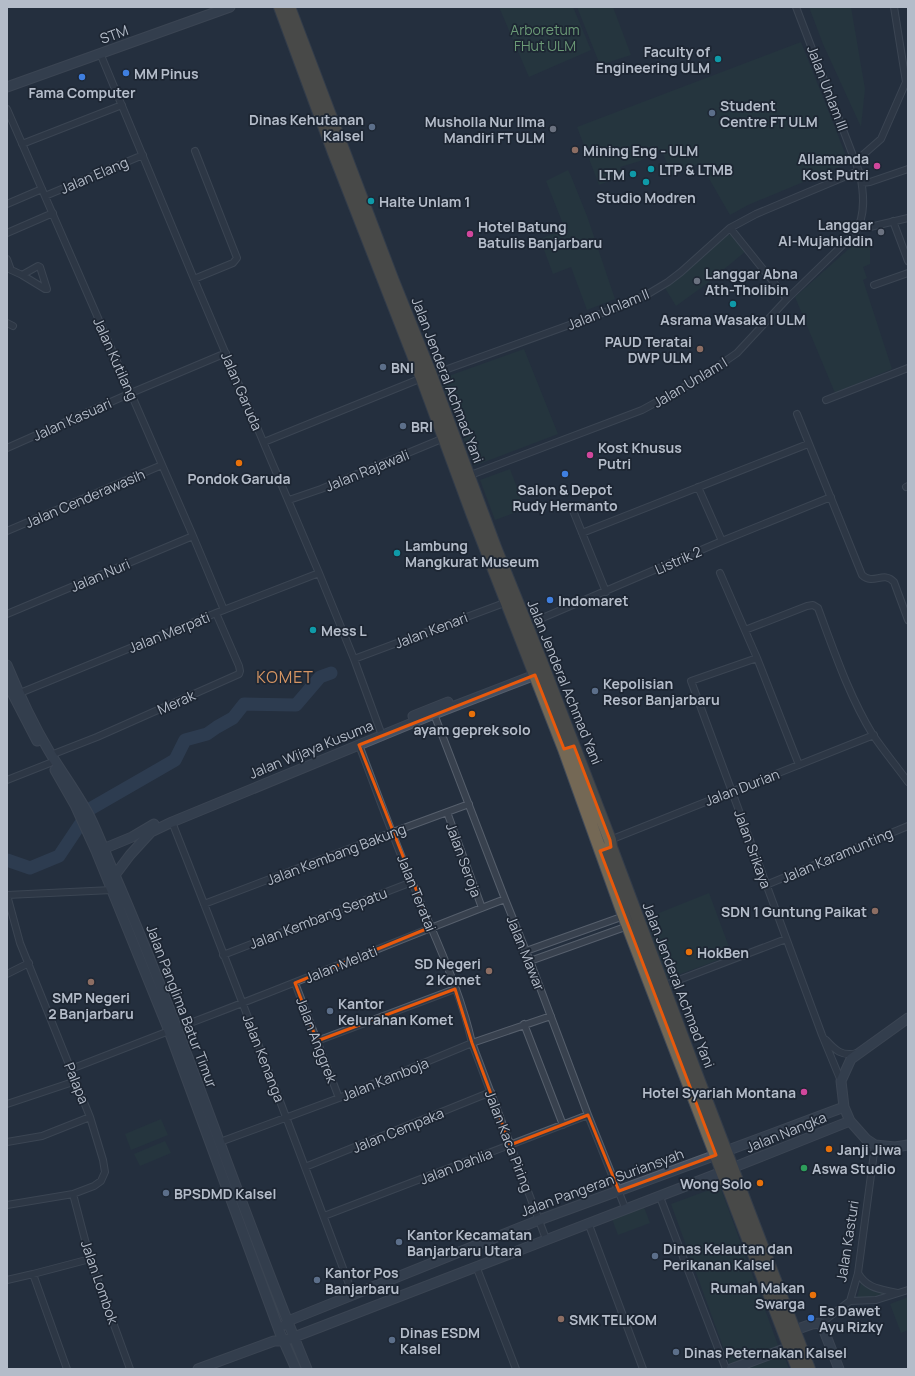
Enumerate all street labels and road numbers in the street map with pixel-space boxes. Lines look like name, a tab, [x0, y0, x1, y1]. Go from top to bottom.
street label: STM	[97, 20, 131, 48]
street label: Jalan Unlam III	[803, 43, 853, 133]
street label: Jalan Elang	[57, 152, 131, 198]
street label: Jalan Unlam II	[564, 284, 652, 334]
street label: Jalan Jenderal Achmad Yani	[408, 294, 488, 466]
street label: Jalan Kutilang	[89, 314, 143, 404]
street label: Jalan Garuda	[217, 349, 267, 433]
street label: Jalan Unlam I	[649, 352, 731, 412]
street label: Jalan Kasuari	[30, 393, 114, 445]
street label: Jalan Rajawali	[322, 445, 412, 495]
street label: Jalan Cenderawasih	[22, 464, 148, 532]
street label: Listrik 2	[652, 541, 704, 579]
street label: Jalan Nuri	[67, 554, 133, 596]
street label: Jalan Jenderal Achmad Yani	[523, 597, 607, 767]
street label: Jalan Merpati	[125, 607, 213, 657]
street label: Jalan Kenari	[392, 607, 470, 653]
street label: Merak	[154, 685, 199, 719]
street label: Jalan Wijaya Kusuma	[246, 715, 376, 783]
street label: Jalan Durian	[702, 764, 782, 810]
street label: Jalan Srikaya	[730, 807, 776, 891]
street label: Jalan Kembang Bakung	[264, 819, 408, 889]
street label: Jalan Seroja	[442, 820, 486, 900]
street label: Jalan Karamunting	[778, 823, 896, 887]
street label: Jalan Teratai	[393, 852, 441, 934]
street label: Jalan Kembang Sepatu	[246, 883, 390, 953]
street label: Jalan Jenderal Achmad Yani	[639, 899, 719, 1071]
street label: Jalan Mawar	[502, 913, 550, 993]
street label: Jalan Panglima Batur Timur	[142, 922, 222, 1090]
street label: Jalan Melati	[302, 941, 380, 987]
street label: Jalan Anggrek	[292, 994, 342, 1086]
street label: Jalan Kenanga	[239, 1011, 289, 1105]
street label: Jalan Kamboja	[339, 1053, 431, 1105]
street label: Palapa	[60, 1059, 94, 1107]
street label: Jalan Kaca Piring	[481, 1087, 537, 1195]
street label: Jalan Cempaka	[349, 1103, 447, 1157]
street label: Jalan Nangka	[743, 1107, 829, 1157]
street label: Jalan Dahlia	[417, 1143, 495, 1189]
street label: Jalan Pangeran Suriansyah	[518, 1144, 686, 1220]
street label: Jalan Kasturi	[831, 1199, 863, 1283]
street label: Jalan Lombok	[77, 1238, 124, 1327]

